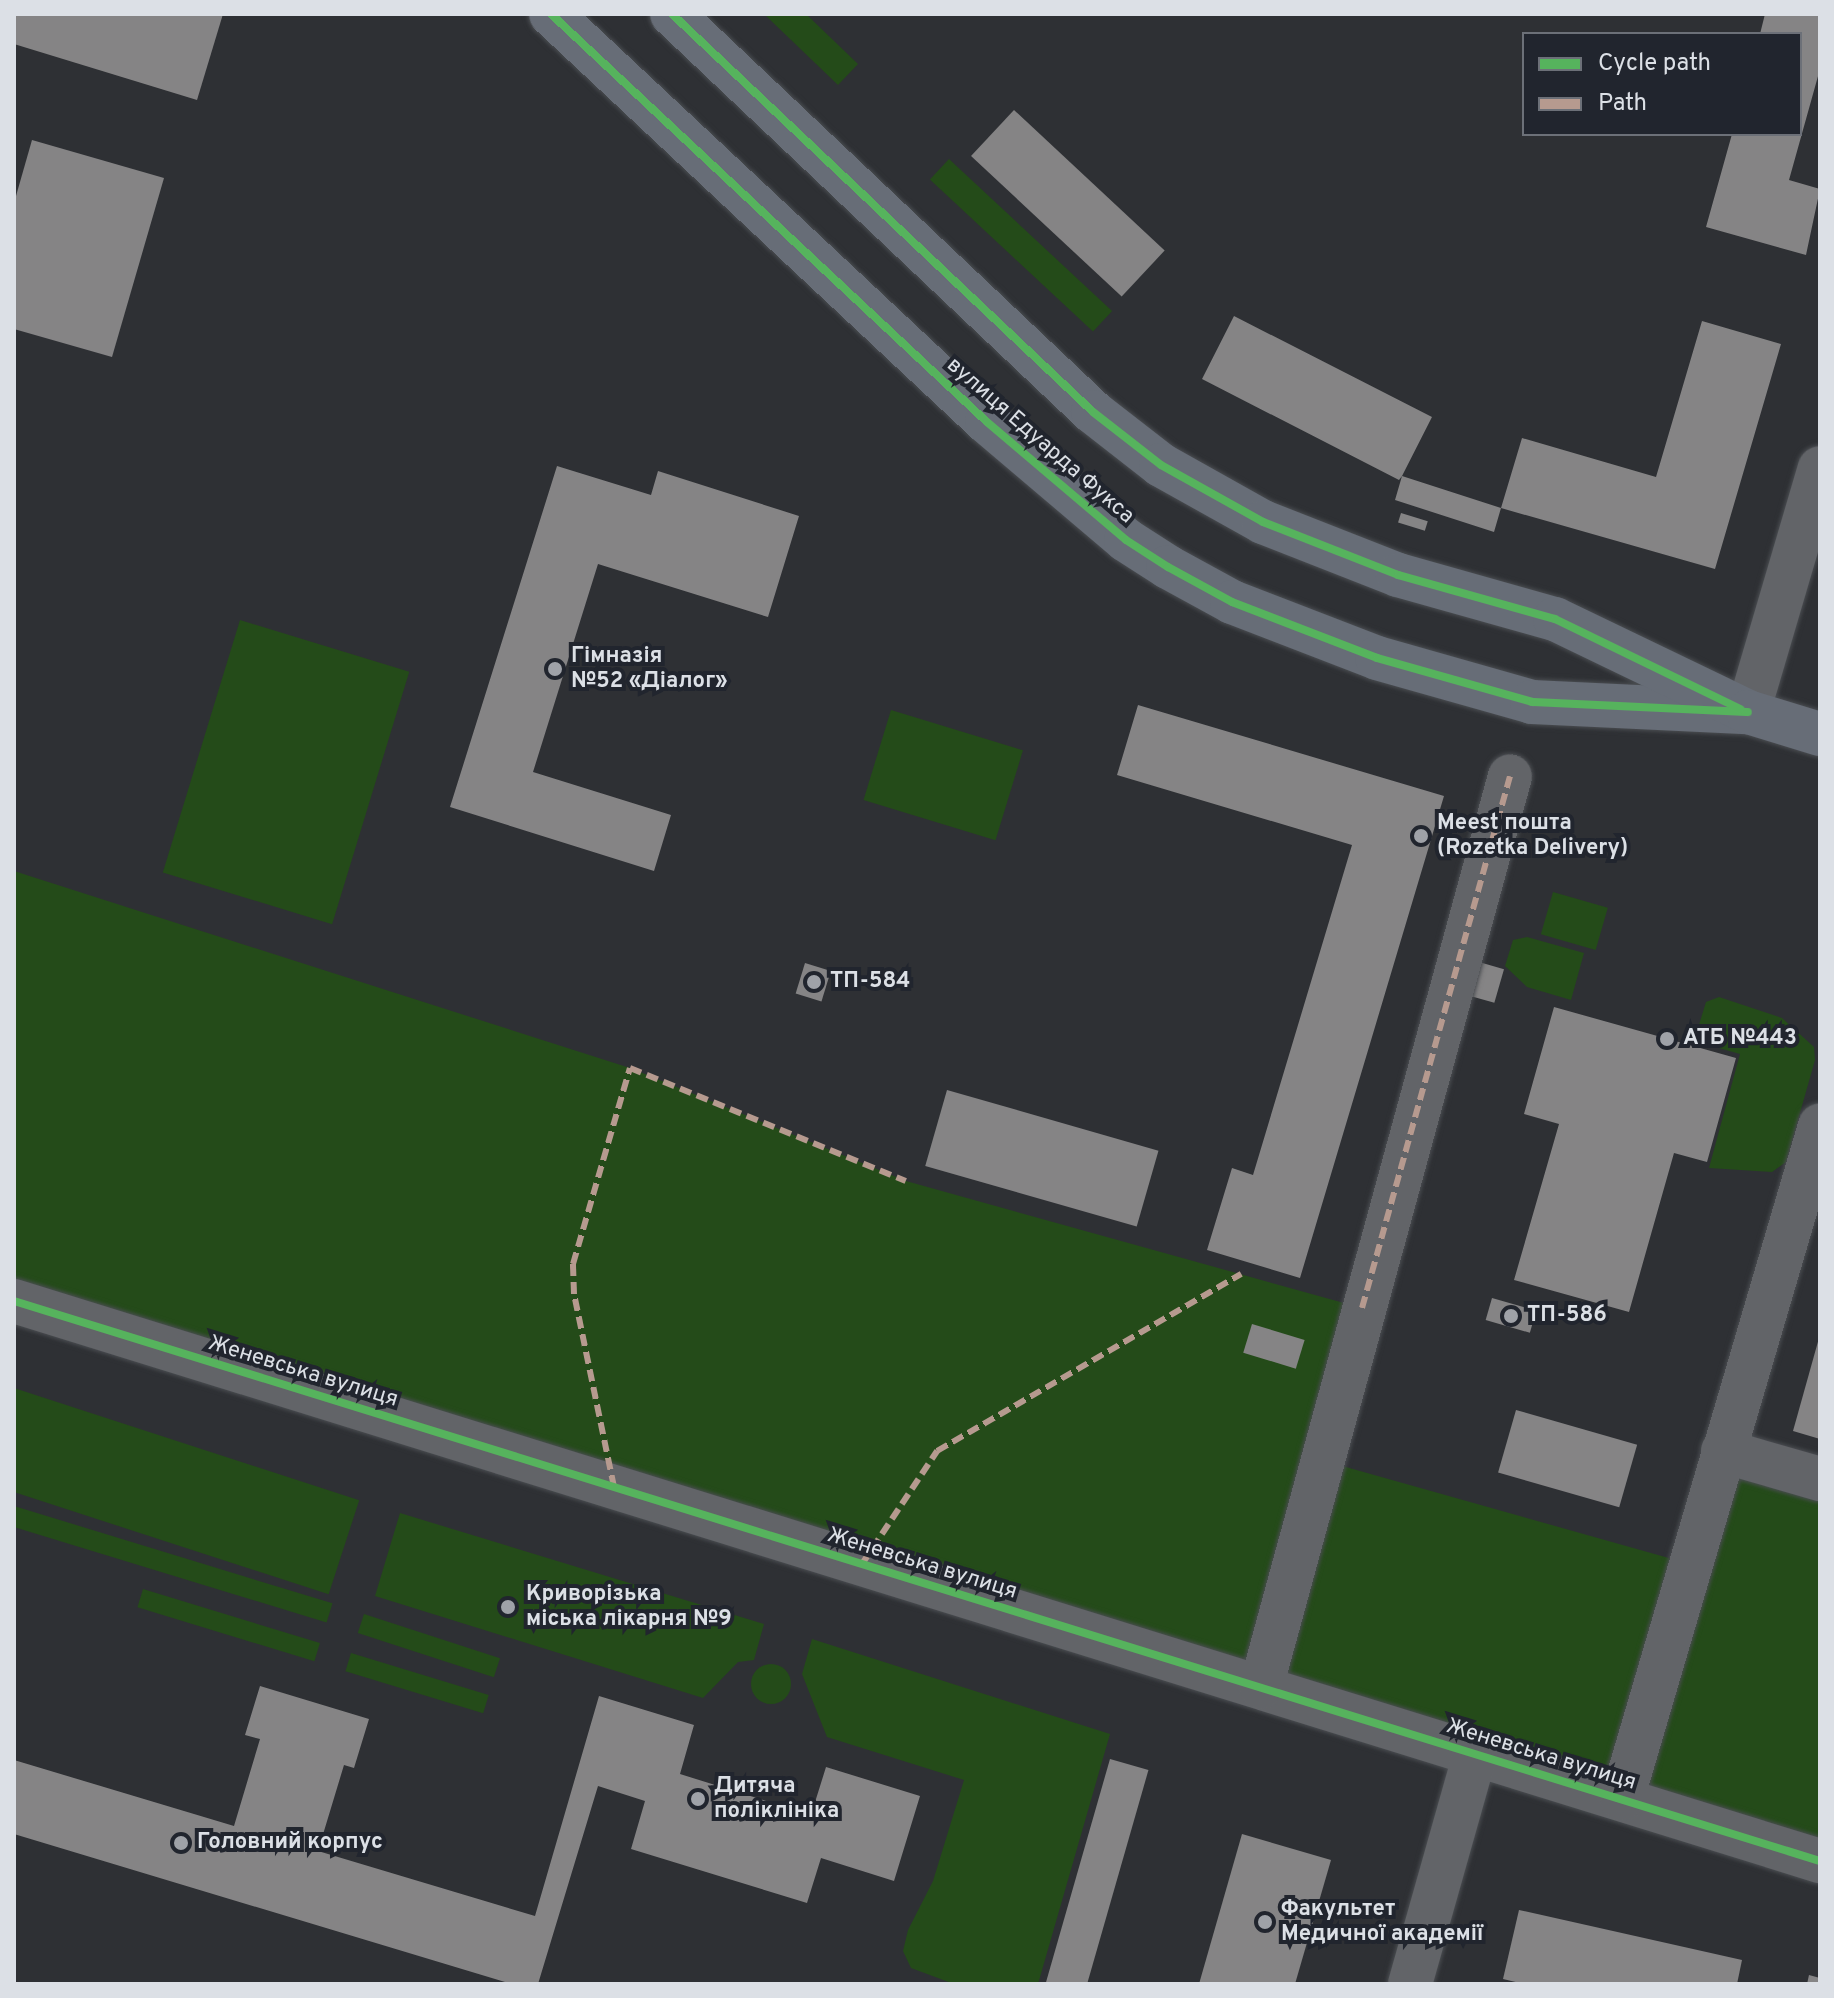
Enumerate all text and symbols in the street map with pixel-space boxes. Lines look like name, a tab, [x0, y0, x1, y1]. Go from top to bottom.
legend	[1522, 32, 1802, 136]
text: Cycle path	[1598, 49, 1711, 79]
text: Path	[1598, 89, 1647, 119]
street label: вулиця Едуарда Фукса	[941, 352, 1139, 530]
place label: Гімназія №52 «Діалог»	[571, 643, 728, 694]
marker: Гімназія №52 «Діалог»	[546, 660, 564, 678]
place label: Meest пошта (Rozetka Delivery)	[1437, 810, 1628, 862]
marker: Meest пошта (Rozetka Delivery)	[1412, 827, 1430, 845]
place label: ТП-584	[830, 969, 910, 995]
marker: ТП-584	[805, 973, 823, 991]
place label: АТБ №443	[1683, 1026, 1797, 1052]
marker: АТБ №443	[1658, 1030, 1676, 1048]
place label: ТП-586	[1527, 1303, 1607, 1329]
marker: ТП-586	[1502, 1307, 1520, 1325]
street label: Женевська вулиця	[205, 1331, 401, 1413]
street label: Женевська вулиця	[824, 1523, 1020, 1605]
place label: Криворізька міська лікарня №9	[526, 1581, 732, 1632]
marker: Криворізька міська лікарня №9	[497, 1596, 519, 1618]
street label: Женевська вулиця	[1443, 1714, 1639, 1796]
place label: Дитяча поліклініка	[714, 1773, 839, 1824]
marker: Дитяча поліклініка	[689, 1790, 707, 1808]
place label: Головний корпус	[197, 1830, 383, 1856]
marker: Головний корпус	[172, 1834, 190, 1852]
place label: Факультет Медичної академії	[1281, 1896, 1483, 1948]
marker: Факультет Медичної академії	[1256, 1913, 1274, 1931]

